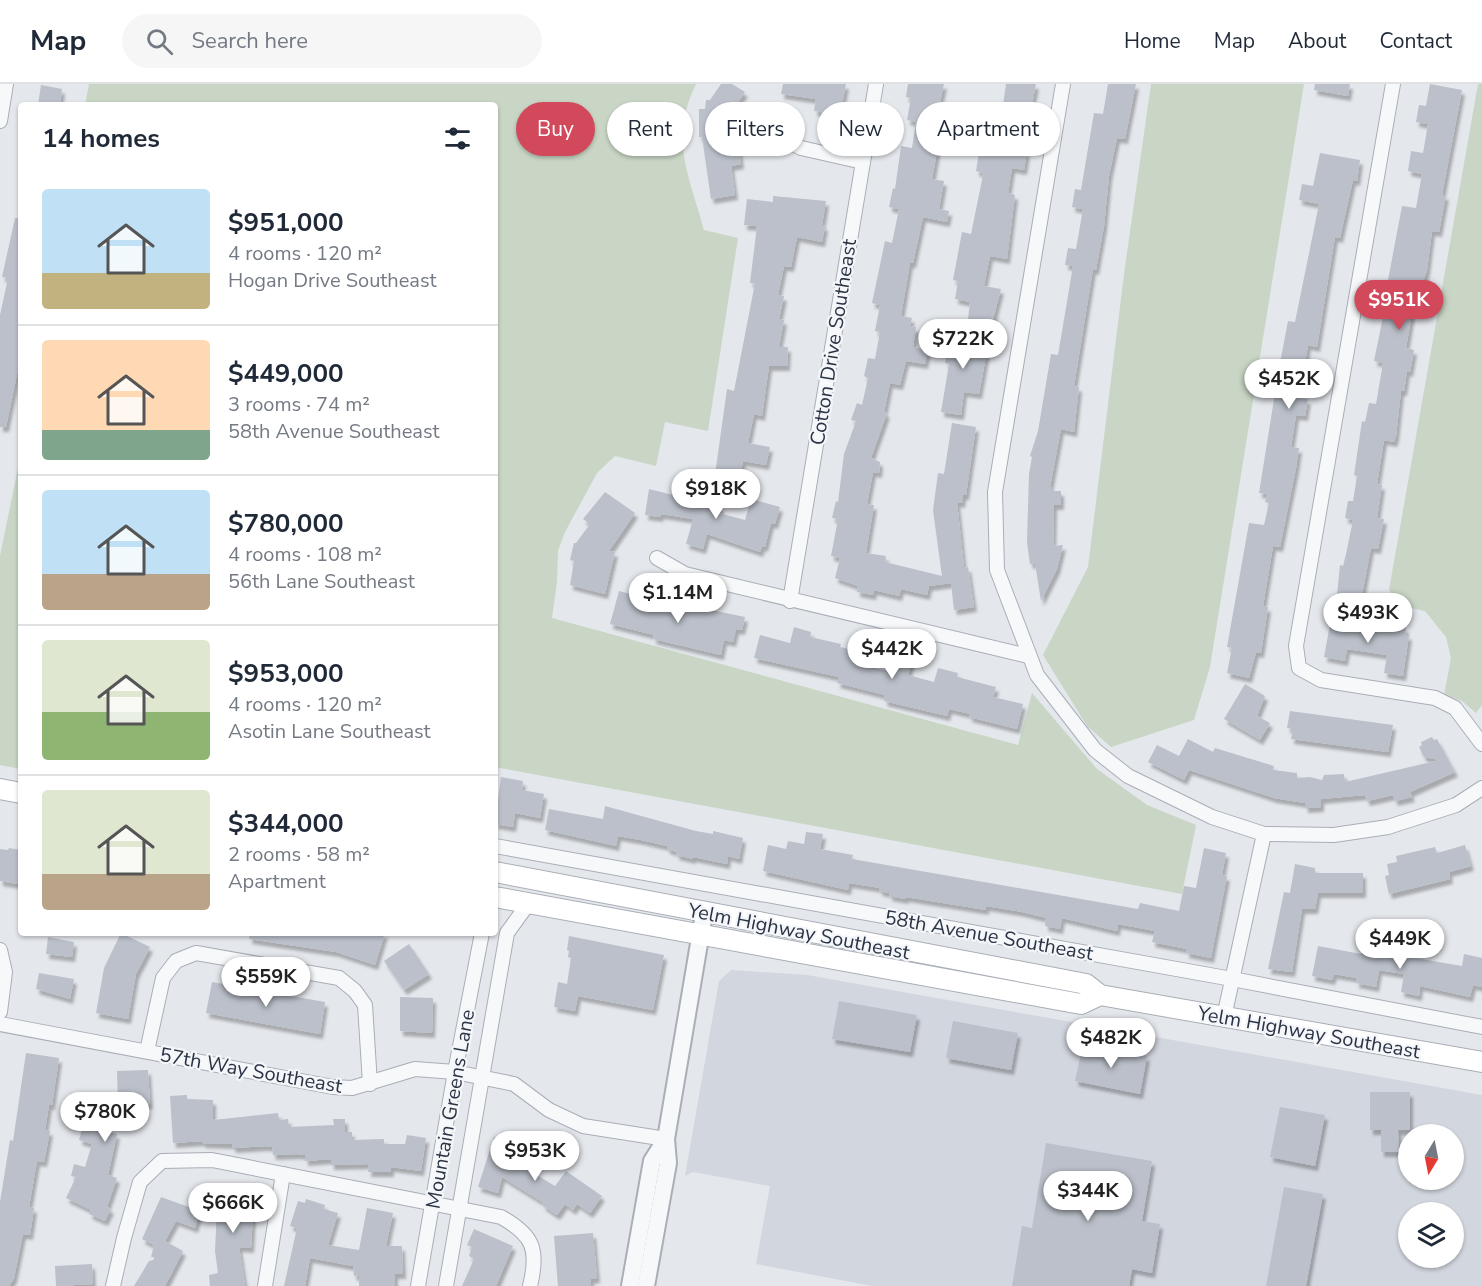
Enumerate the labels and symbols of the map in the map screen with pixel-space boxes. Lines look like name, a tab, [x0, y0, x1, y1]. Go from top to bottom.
street label: Cotton Drive Southeast	[804, 236, 863, 447]
pin: $951K	[1357, 280, 1441, 331]
pin: $722K	[921, 319, 1005, 370]
pin: $452K	[1247, 359, 1331, 410]
pin: $918K	[674, 469, 758, 520]
pin: $1.14M	[629, 573, 727, 624]
pin: $493K	[1326, 593, 1410, 644]
pin: $442K	[850, 629, 934, 680]
street label: Yelm Highway Southeast	[685, 897, 913, 966]
street label: 58th Avenue Southeast	[882, 904, 1096, 967]
pin: $449K	[1358, 919, 1442, 970]
pin: $559K	[224, 957, 308, 1008]
street label: Yelm Highway Southeast	[1195, 999, 1423, 1066]
street label: Mountain Greens Lane	[420, 1007, 481, 1211]
pin: $482K	[1069, 1018, 1153, 1069]
street label: 57th Way Southeast	[157, 1041, 345, 1100]
pin: $780K	[63, 1092, 147, 1143]
north arrow	[1398, 1124, 1464, 1190]
pin: $953K	[493, 1131, 577, 1182]
pin: $344K	[1046, 1171, 1130, 1222]
pin: $666K	[191, 1183, 275, 1234]

